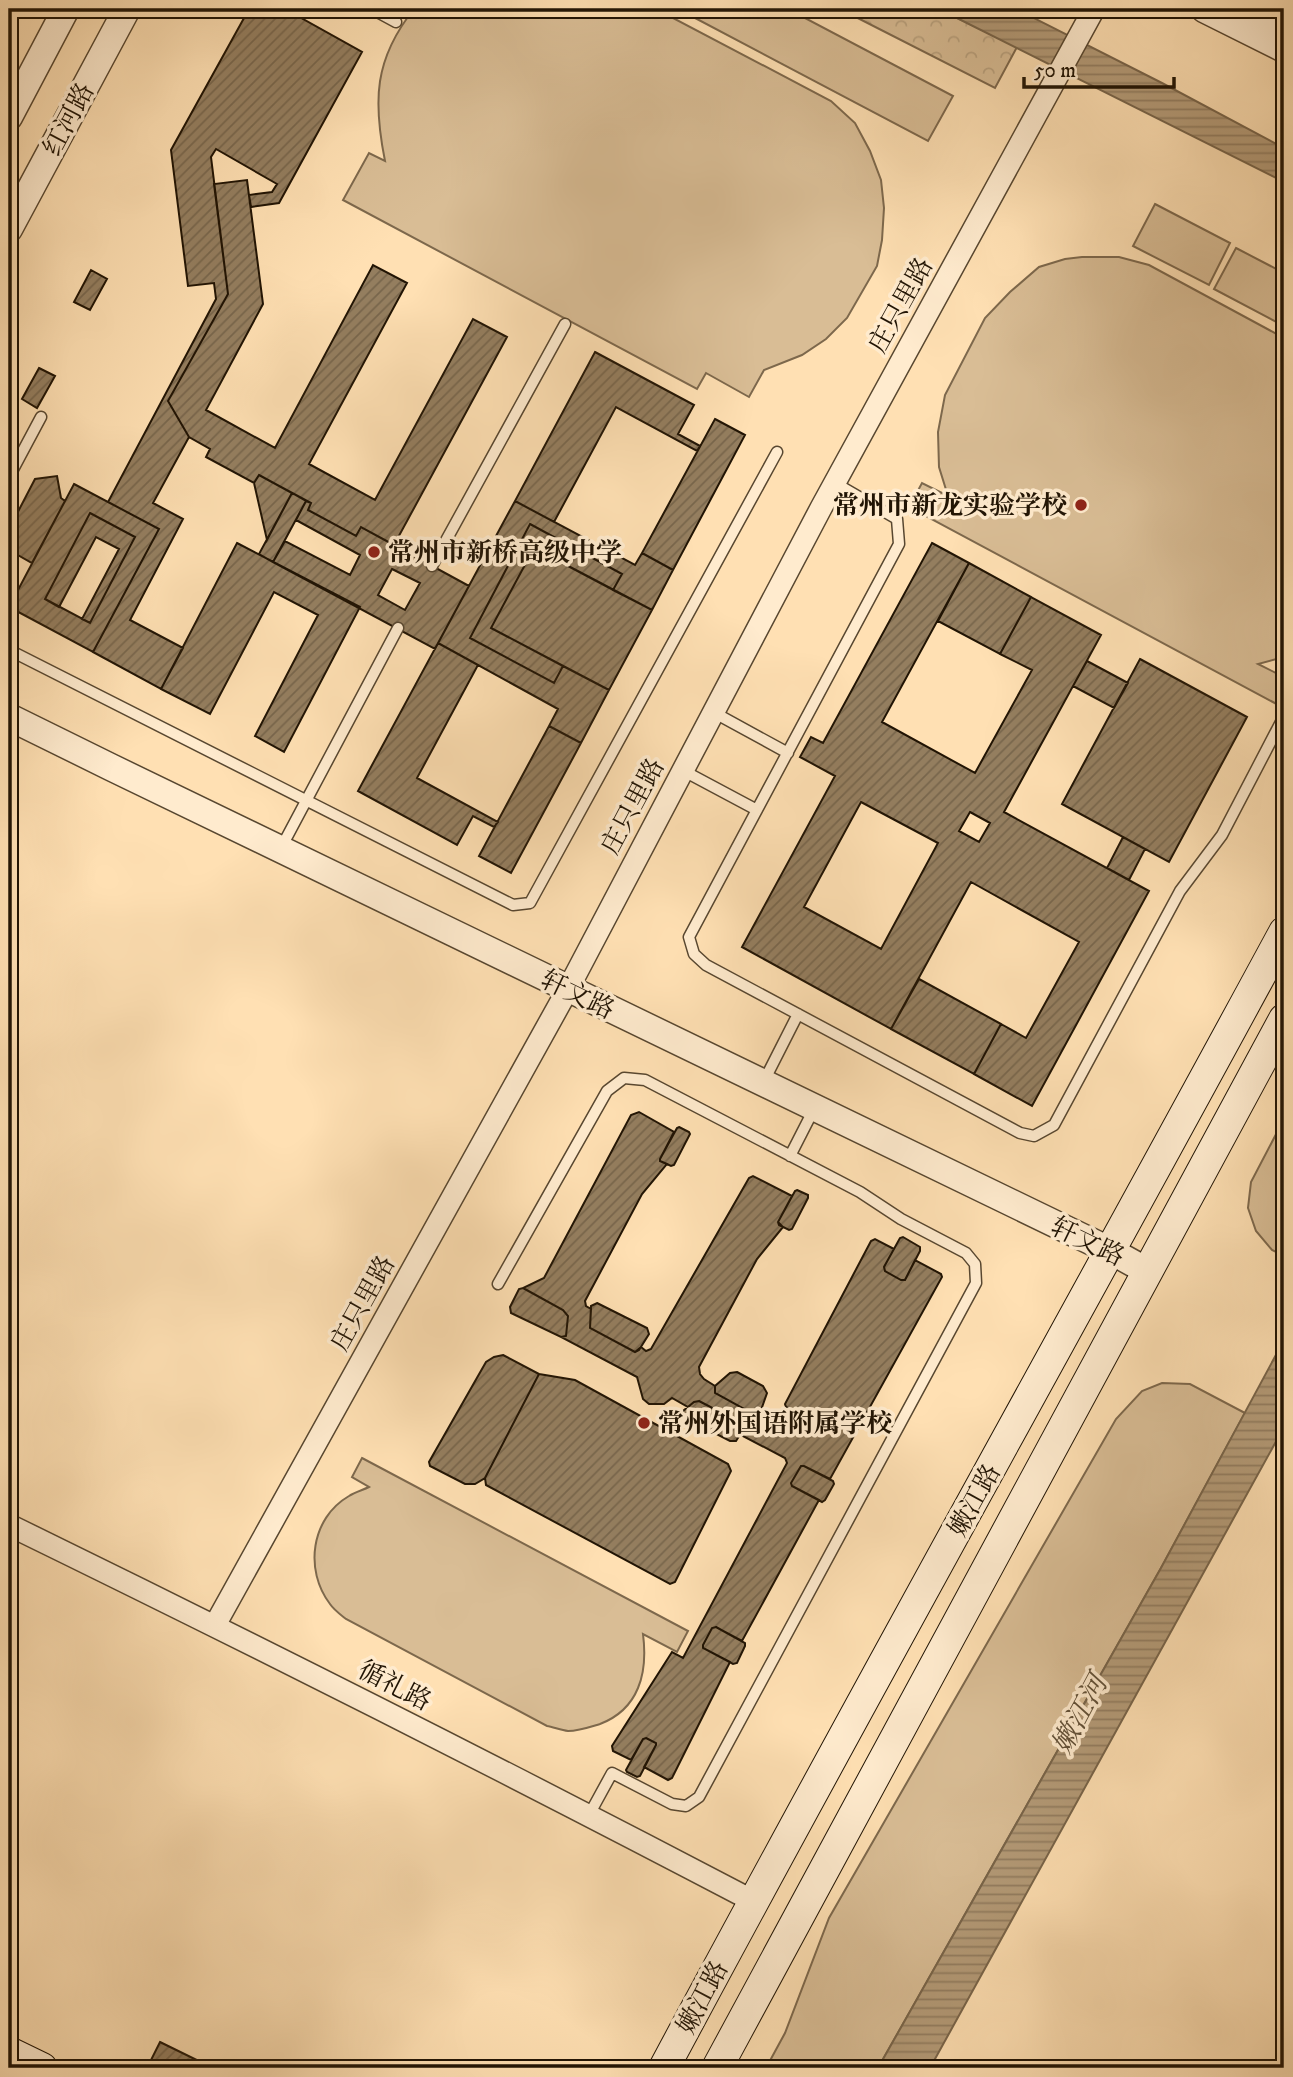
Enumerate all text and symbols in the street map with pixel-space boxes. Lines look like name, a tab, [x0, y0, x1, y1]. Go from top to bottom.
scale bar	[1024, 46, 1174, 90]
text: 50 m	[1034, 58, 1076, 84]
street label: 红河路	[36, 78, 102, 162]
street label: 庄只里路	[862, 252, 941, 359]
place label: 常州市新龙实验学校	[833, 490, 1067, 523]
marker: 常州市新龙实验学校	[1073, 497, 1089, 513]
place label: 常州市新桥高级中学	[388, 537, 622, 570]
marker: 常州市新桥高级中学	[366, 544, 382, 560]
street label: 庄只里路	[594, 753, 672, 860]
street label: 轩文路	[535, 963, 620, 1027]
street label: 轩文路	[1045, 1210, 1130, 1274]
street label: 庄只里路	[324, 1250, 403, 1357]
place label: 常州外国语附属学校	[658, 1408, 892, 1441]
marker: 常州外国语附属学校	[636, 1415, 652, 1431]
street label: 嫩江路	[942, 1459, 1009, 1543]
street label: 循礼路	[352, 1654, 437, 1719]
water label: 嫩江河	[1045, 1665, 1118, 1760]
street label: 嫩江路	[670, 1956, 736, 2040]

